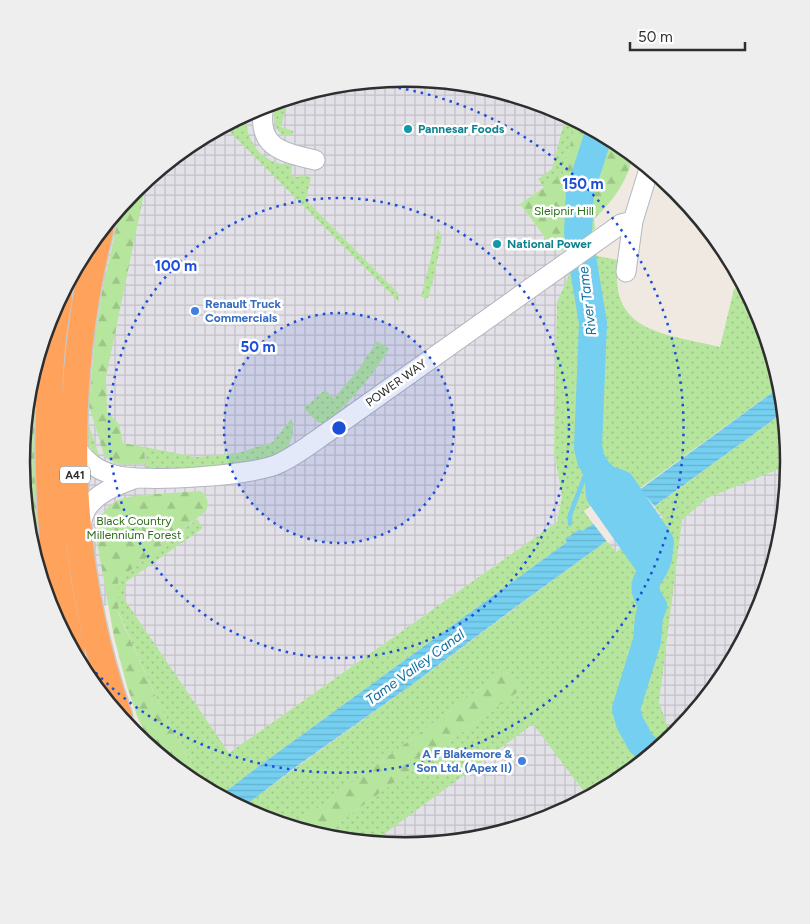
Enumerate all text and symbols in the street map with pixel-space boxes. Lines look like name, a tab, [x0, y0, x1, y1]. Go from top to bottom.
scale bar	[630, 20, 745, 52]
text: 50 m	[638, 28, 673, 46]
place label: Pannesar Foods	[418, 122, 505, 136]
marker: Pannesar Foods	[402, 123, 414, 135]
text: 150 m	[562, 175, 604, 193]
park label: Sleipnir Hill	[534, 204, 594, 218]
place label: National Power	[507, 237, 592, 251]
marker: National Power	[491, 238, 503, 250]
text: 100 m	[155, 257, 197, 275]
water label: River Tame	[575, 265, 600, 337]
place label: Renault Truck Commercials	[205, 297, 282, 325]
marker: Renault Truck Commercials	[189, 305, 201, 317]
text: 50 m	[240, 338, 276, 356]
street label: POWER WAY	[363, 356, 430, 410]
centre of rings	[330, 419, 348, 437]
road number: A41	[60, 466, 90, 484]
park label: Black Country Millennium Forest	[87, 514, 182, 542]
water label: Tame Valley Canal	[363, 625, 469, 709]
place label: A F Blakemore & Son Ltd. (Apex II)	[416, 747, 512, 775]
marker: A F Blakemore & Son Ltd. (Apex II)	[516, 755, 528, 767]

